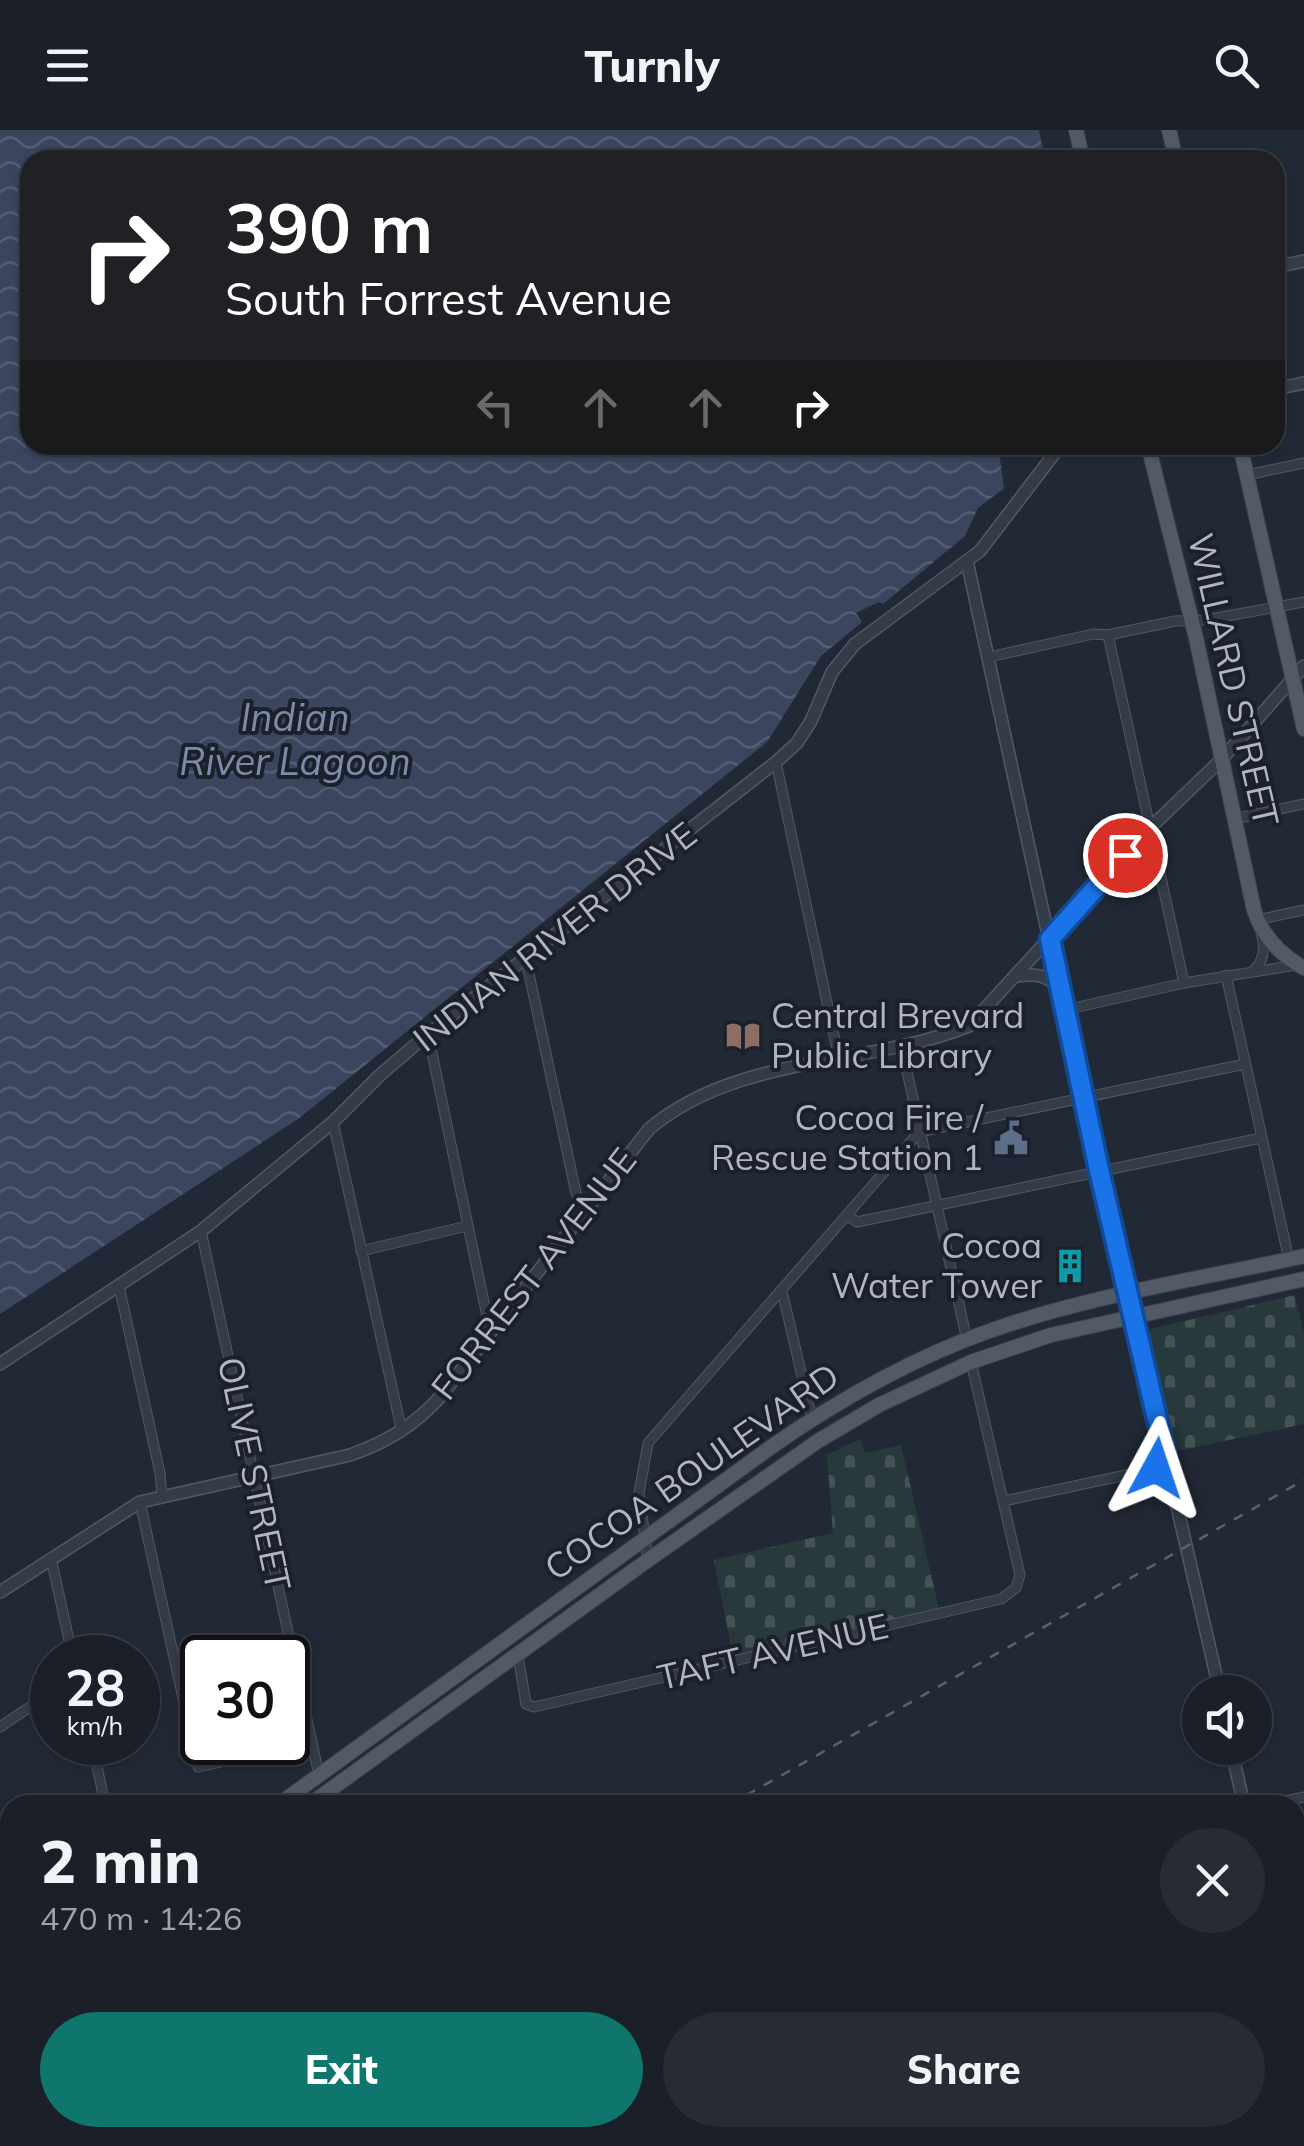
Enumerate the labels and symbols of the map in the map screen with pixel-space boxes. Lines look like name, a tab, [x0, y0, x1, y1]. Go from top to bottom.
street label: WILLARD STREET	[1179, 529, 1289, 830]
water label: Indian River Lagoon	[179, 693, 411, 785]
street label: INDIAN RIVER DRIVE	[404, 812, 705, 1061]
pin	[1083, 813, 1168, 898]
place label: Central Brevard Public Library	[771, 993, 1024, 1077]
library icon: Central Brevard Public Library	[724, 1017, 762, 1055]
place label: Cocoa Fire / Rescue Station 1	[711, 1095, 984, 1179]
public building icon: Cocoa Fire / Rescue Station 1	[992, 1119, 1030, 1157]
street label: FORREST AVENUE	[421, 1139, 645, 1408]
place label: Cocoa Water Tower	[831, 1223, 1042, 1307]
building icon: Cocoa Water Tower	[1051, 1247, 1089, 1285]
street label: OLIVE STREET	[209, 1353, 301, 1595]
street label: COCOA BOULEVARD	[536, 1353, 847, 1589]
position arrow	[1104, 1416, 1208, 1520]
street label: TAFT AVENUE	[653, 1603, 892, 1699]
speed limit sign: 30	[180, 1635, 310, 1765]

